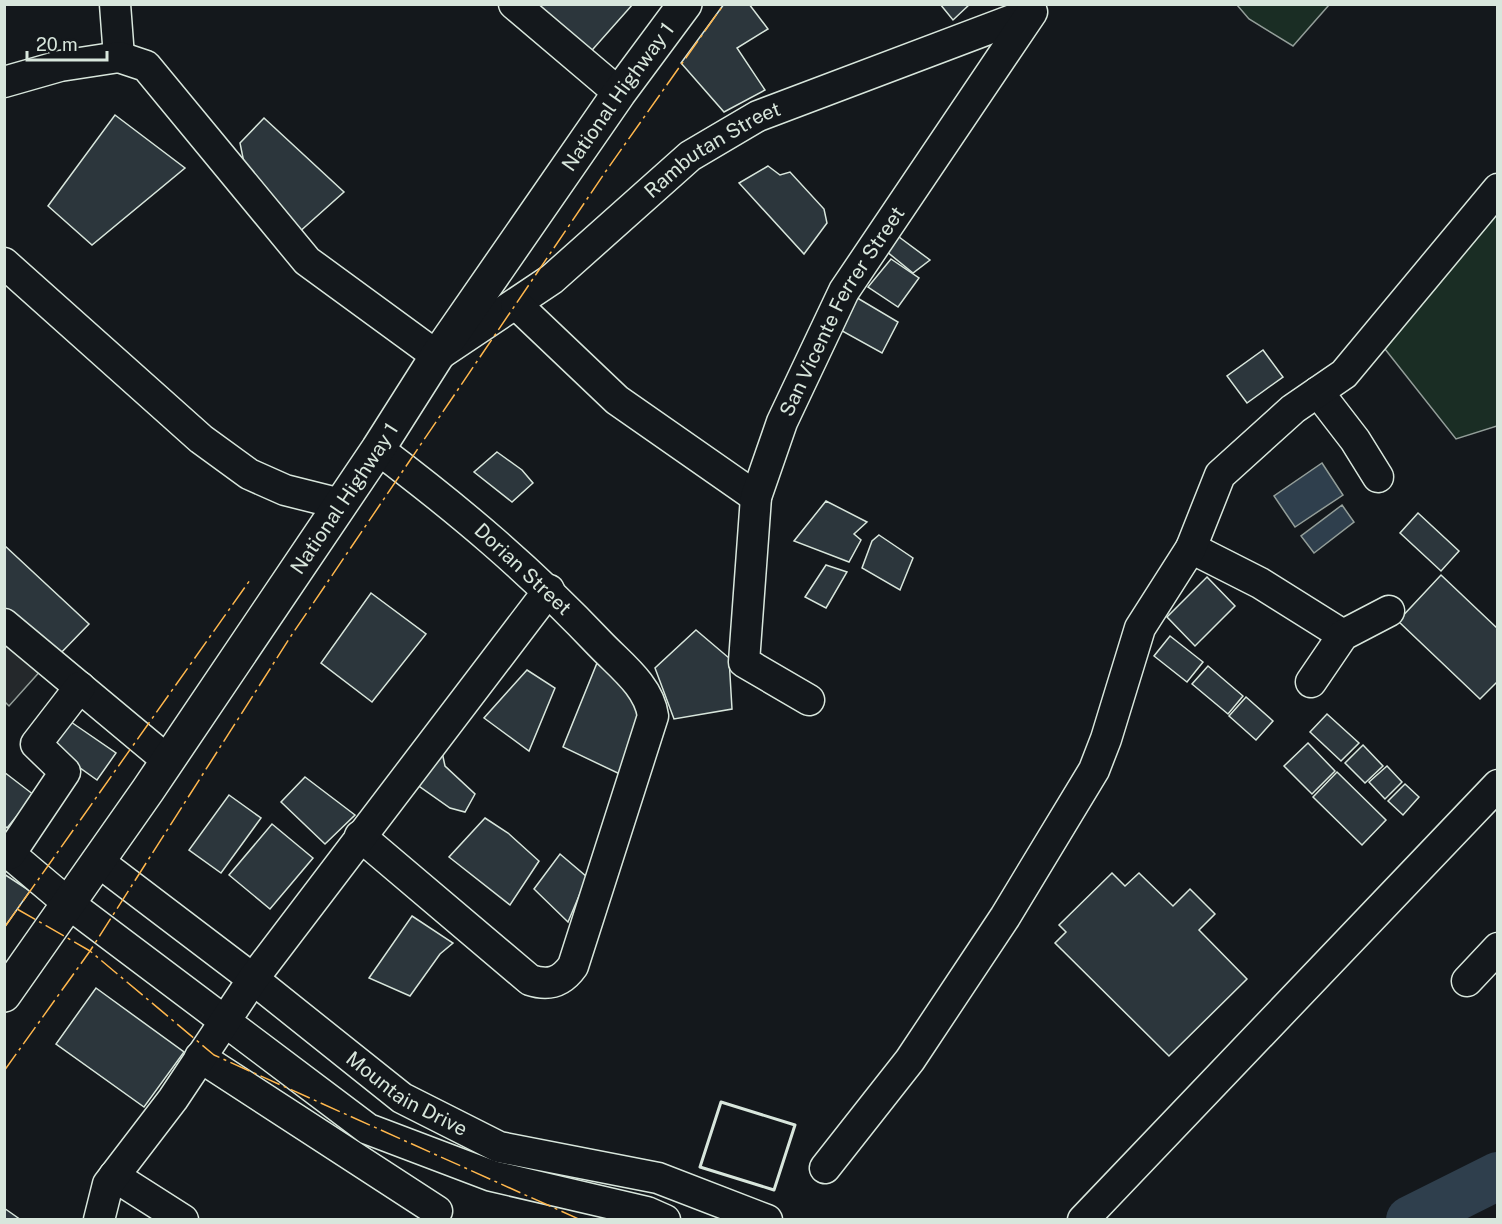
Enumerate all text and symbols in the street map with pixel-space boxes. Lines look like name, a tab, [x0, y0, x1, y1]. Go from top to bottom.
street label: National Highway 1	[557, 18, 679, 176]
scale bar	[27, 24, 106, 62]
text: 20 m	[36, 34, 78, 55]
street label: Rambutan Street	[639, 97, 784, 203]
street label: San Vicente Ferrer Street	[774, 202, 909, 420]
street label: National Highway 1	[285, 418, 403, 579]
street label: Dorian Street	[470, 518, 576, 620]
street label: Mountain Drive	[341, 1046, 472, 1141]

